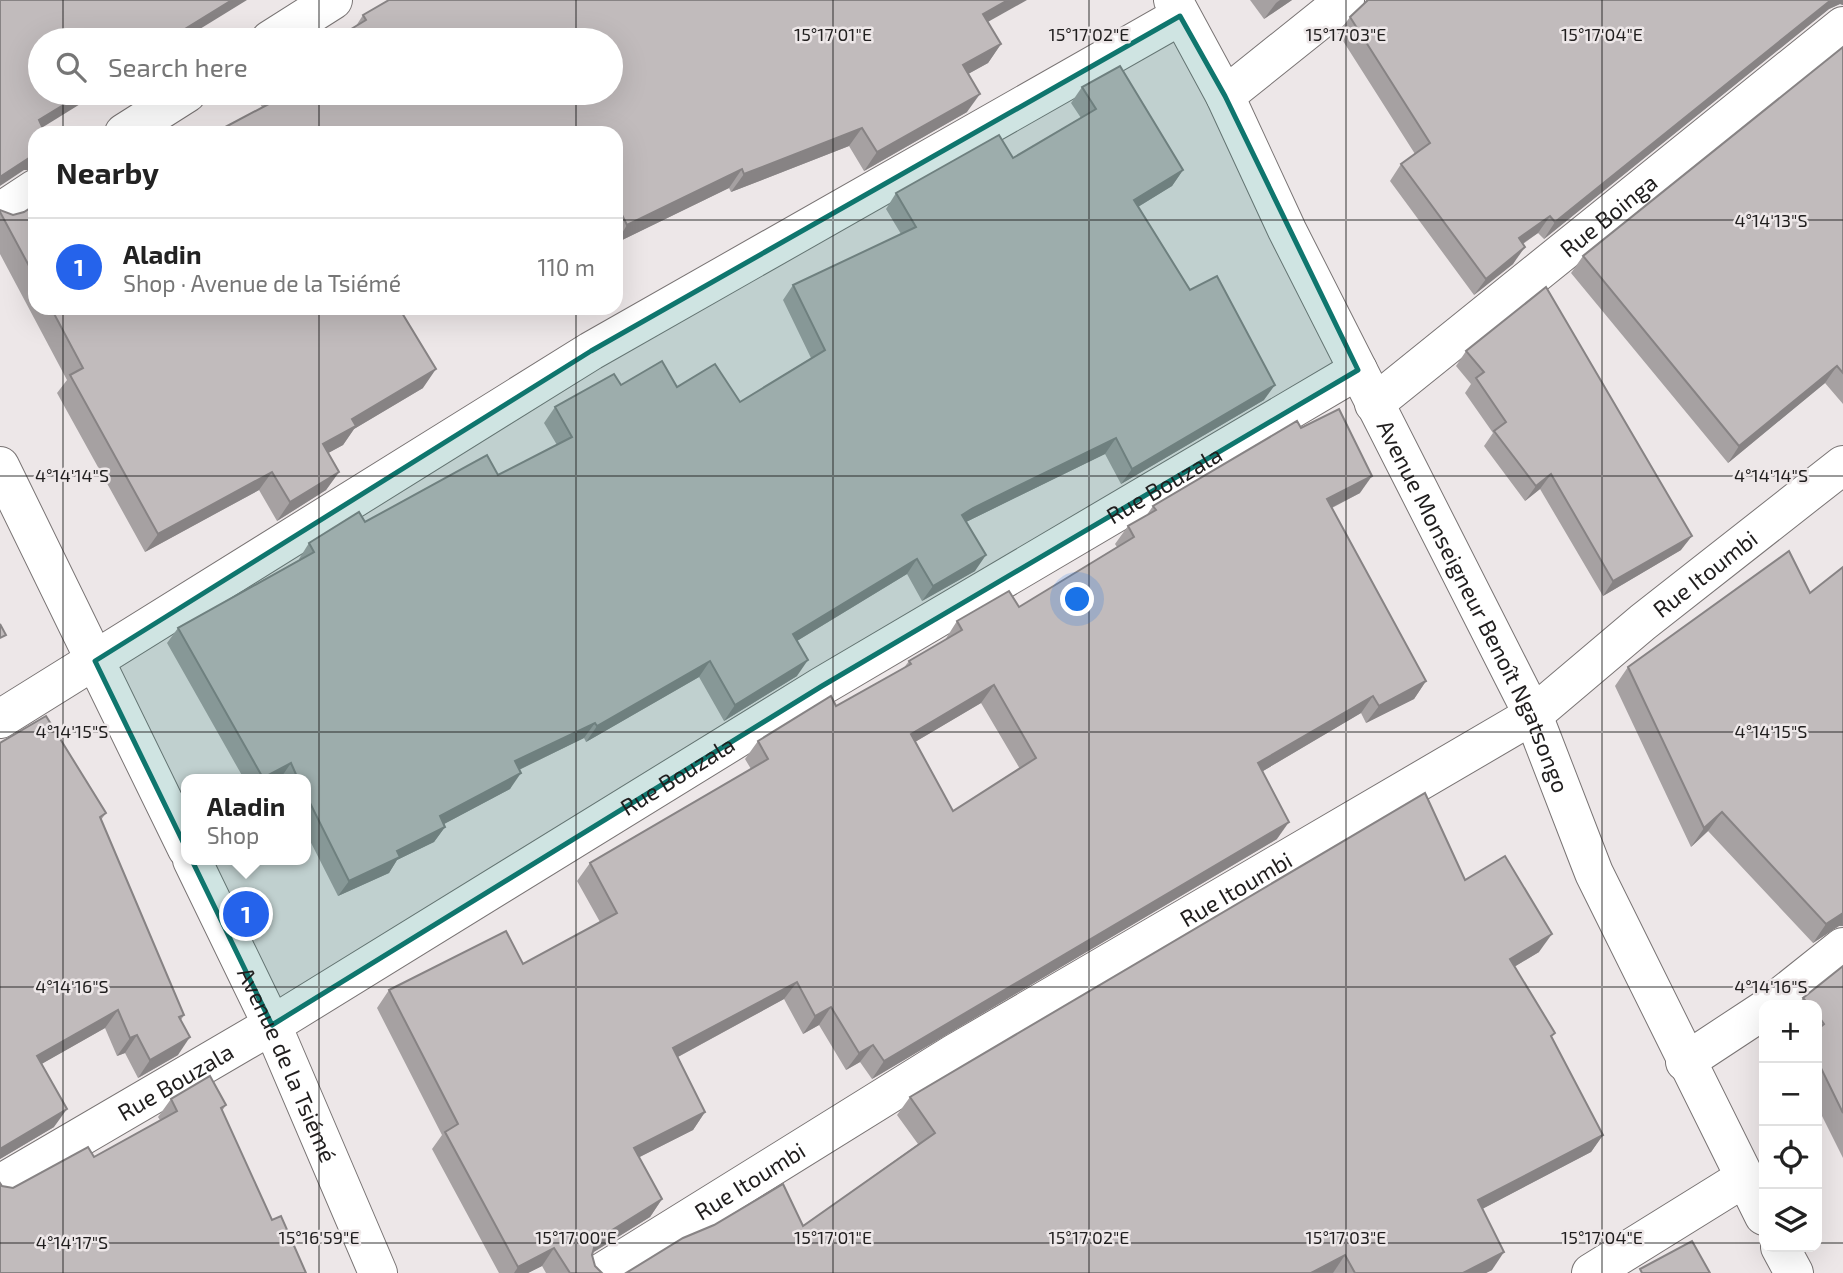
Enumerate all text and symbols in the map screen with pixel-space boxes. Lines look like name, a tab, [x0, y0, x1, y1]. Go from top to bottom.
text: 15°17'01"E	[794, 23, 872, 45]
text: 15°17'02"E	[1049, 23, 1129, 45]
text: 15°17'03"E	[1306, 23, 1386, 45]
text: 15°17'04"E	[1561, 23, 1643, 45]
search box	[28, 28, 623, 105]
icon: search	[52, 48, 90, 86]
text: Search here	[108, 51, 248, 82]
text: Nearby	[56, 154, 159, 190]
street label: Rue Boinga	[1554, 168, 1663, 263]
text: 4°14'13"S	[1734, 209, 1808, 231]
text: Aladin	[123, 238, 202, 269]
text: 1	[74, 253, 84, 281]
text: 110 m	[538, 253, 595, 281]
text: Shop · Avenue de la Tsiémé	[123, 269, 401, 297]
street label: Avenue Monseigneur Benoît Ngatsongo	[1372, 415, 1576, 797]
street label: Rue Bouzala	[1101, 440, 1227, 529]
text: 4°14'14"S	[35, 464, 109, 486]
text: 4°14'14"S	[1734, 464, 1808, 486]
street label: Rue Itoumbi	[1647, 524, 1763, 623]
your location	[1060, 582, 1094, 616]
text: 4°14'15"S	[36, 720, 108, 742]
text: 4°14'15"S	[1735, 720, 1807, 742]
street label: Rue Bouzala	[615, 729, 739, 821]
popup	[181, 774, 311, 865]
text: Aladin	[207, 790, 285, 821]
text: Shop	[207, 821, 259, 849]
street label: Rue Itoumbi	[1175, 845, 1297, 932]
pin: 1	[223, 888, 269, 940]
street label: Avenue de la Tsiémé	[232, 963, 343, 1166]
text: 4°14'16"S	[35, 975, 109, 997]
text: 4°14'16"S	[1734, 975, 1808, 997]
map controls	[1759, 1000, 1822, 1252]
button: +	[1759, 1000, 1822, 1063]
street label: Rue Bouzala	[112, 1037, 238, 1126]
button: −	[1759, 1063, 1822, 1126]
button: locate	[1759, 1126, 1822, 1189]
street label: Rue Itoumbi	[689, 1136, 810, 1225]
button: layers	[1759, 1189, 1822, 1252]
text: 15°16'59"E	[279, 1226, 359, 1248]
text: 15°17'00"E	[535, 1226, 617, 1248]
text: 15°17'01"E	[794, 1226, 872, 1248]
text: 15°17'02"E	[1049, 1226, 1129, 1248]
text: 15°17'03"E	[1306, 1226, 1386, 1248]
text: 15°17'04"E	[1561, 1226, 1643, 1248]
text: 4°14'17"S	[36, 1231, 108, 1253]

